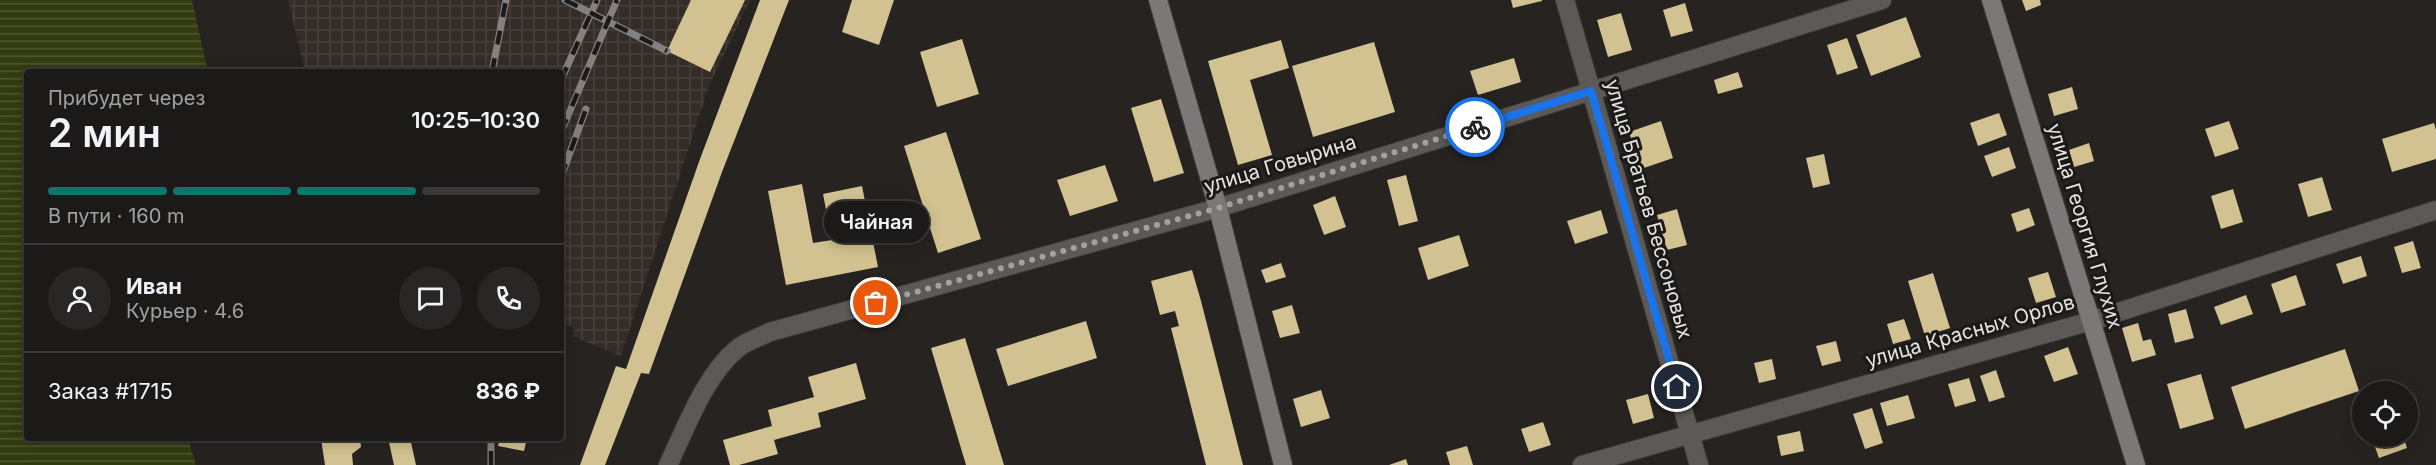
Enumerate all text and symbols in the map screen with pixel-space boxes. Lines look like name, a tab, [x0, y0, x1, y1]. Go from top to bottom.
street label: улица Братьев Бессоновых	[1600, 77, 1698, 341]
text: Прибудет через	[48, 86, 205, 110]
courier	[1445, 97, 1505, 157]
text: 10:25–10:30	[411, 107, 540, 133]
text: 2 мин	[48, 109, 161, 156]
icon: bike	[1459, 111, 1492, 144]
street label: улица Георгия Глухих	[2042, 120, 2128, 332]
street label: улица Говырина	[1201, 129, 1359, 199]
callout: Чайная	[824, 201, 928, 243]
text: В пути · 160 m	[48, 204, 184, 228]
text: Чайная	[840, 210, 913, 234]
button: person	[48, 267, 111, 330]
button: chat	[399, 267, 462, 330]
button: phone	[477, 267, 540, 330]
text: Иван	[126, 273, 182, 299]
pin	[850, 277, 901, 328]
icon: bag	[859, 286, 892, 319]
street label: улица Красных Орлов	[1863, 290, 2077, 372]
text: Курьер · 4.6	[126, 299, 244, 323]
pin	[1651, 361, 1702, 412]
icon: home	[1660, 370, 1693, 403]
text: Заказ #1715	[48, 378, 173, 404]
text: 836 ₽	[476, 378, 540, 404]
map controls	[2352, 381, 2418, 447]
button: locate	[2352, 381, 2418, 447]

